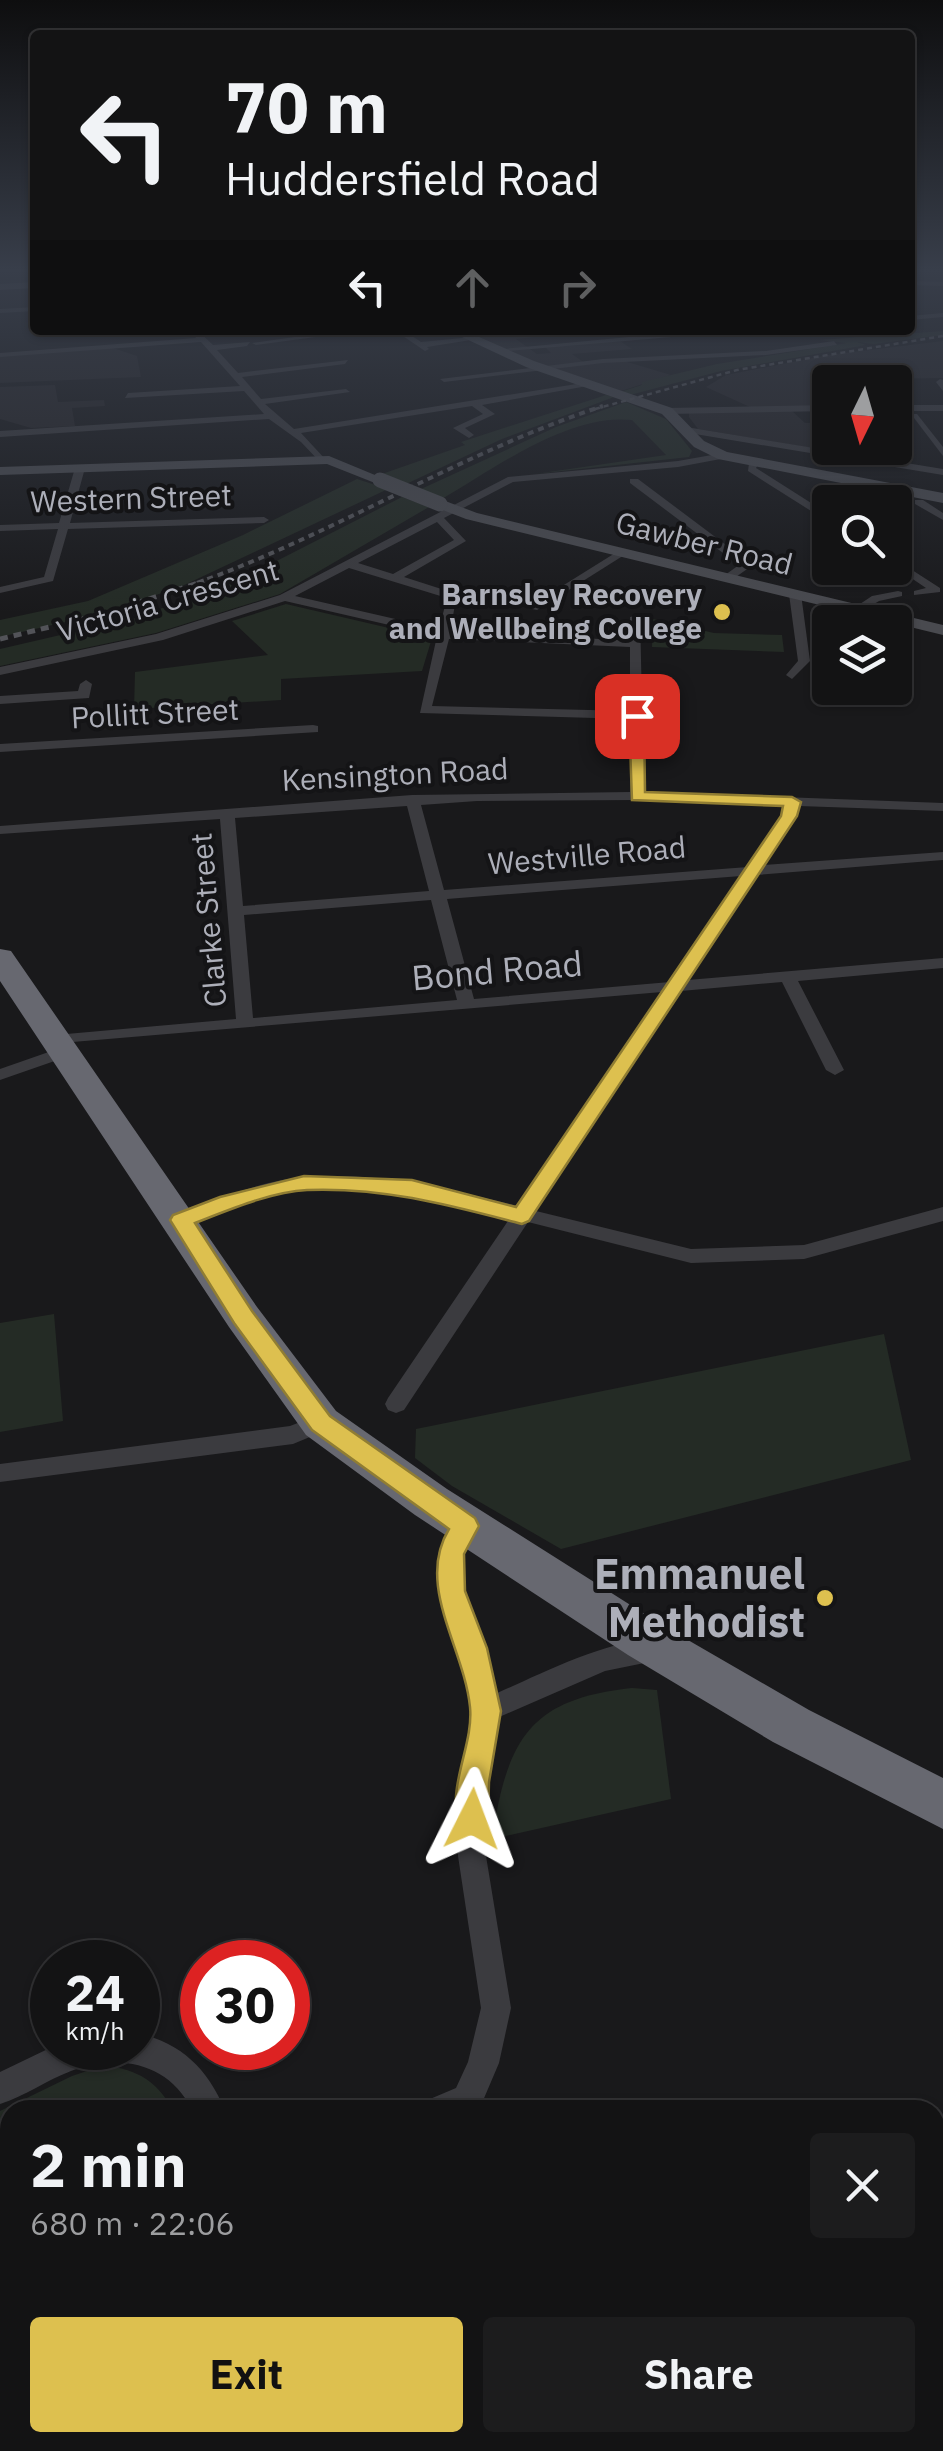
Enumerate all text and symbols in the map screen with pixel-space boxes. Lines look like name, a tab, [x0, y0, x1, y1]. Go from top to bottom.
text: 70 m	[225, 61, 388, 152]
icon: left	[60, 70, 190, 200]
text: Huddersfield Road	[225, 149, 600, 207]
icon: left	[340, 260, 395, 315]
icon: ahead	[445, 260, 500, 315]
icon: right	[550, 260, 605, 315]
north arrow	[812, 365, 912, 465]
map controls	[812, 365, 912, 705]
street label: Western Street	[30, 474, 232, 521]
button: search	[812, 485, 912, 585]
street label: Gawber Road	[612, 502, 797, 583]
street label: Victoria Crescent	[52, 549, 283, 650]
place label: Barnsley Recovery and Wellbeing College	[389, 574, 702, 647]
marker: Barnsley Recovery and Wellbeing College	[711, 601, 733, 623]
button: layers	[812, 605, 912, 705]
pin	[595, 674, 680, 759]
street label: Pollitt Street	[70, 689, 240, 736]
icon: arrive	[610, 689, 665, 744]
street label: Kensington Road	[281, 748, 509, 799]
street label: Westville Road	[486, 826, 688, 883]
street label: Clarke Street	[180, 831, 235, 1009]
street label: Bond Road	[410, 940, 584, 1000]
place label: Emmanuel Methodist	[594, 1546, 805, 1649]
marker: Emmanuel Methodist	[814, 1587, 836, 1609]
position arrow	[420, 1767, 524, 1871]
speed limit sign: 30	[180, 1940, 310, 2070]
text: 24	[65, 1960, 125, 2025]
text: km/h	[66, 2014, 124, 2047]
text: 2 min	[30, 2125, 187, 2204]
button: close	[810, 2133, 915, 2238]
text: 680 m · 22:06	[30, 2202, 235, 2244]
button: Exit	[30, 2317, 463, 2432]
button: Share	[483, 2317, 915, 2432]

